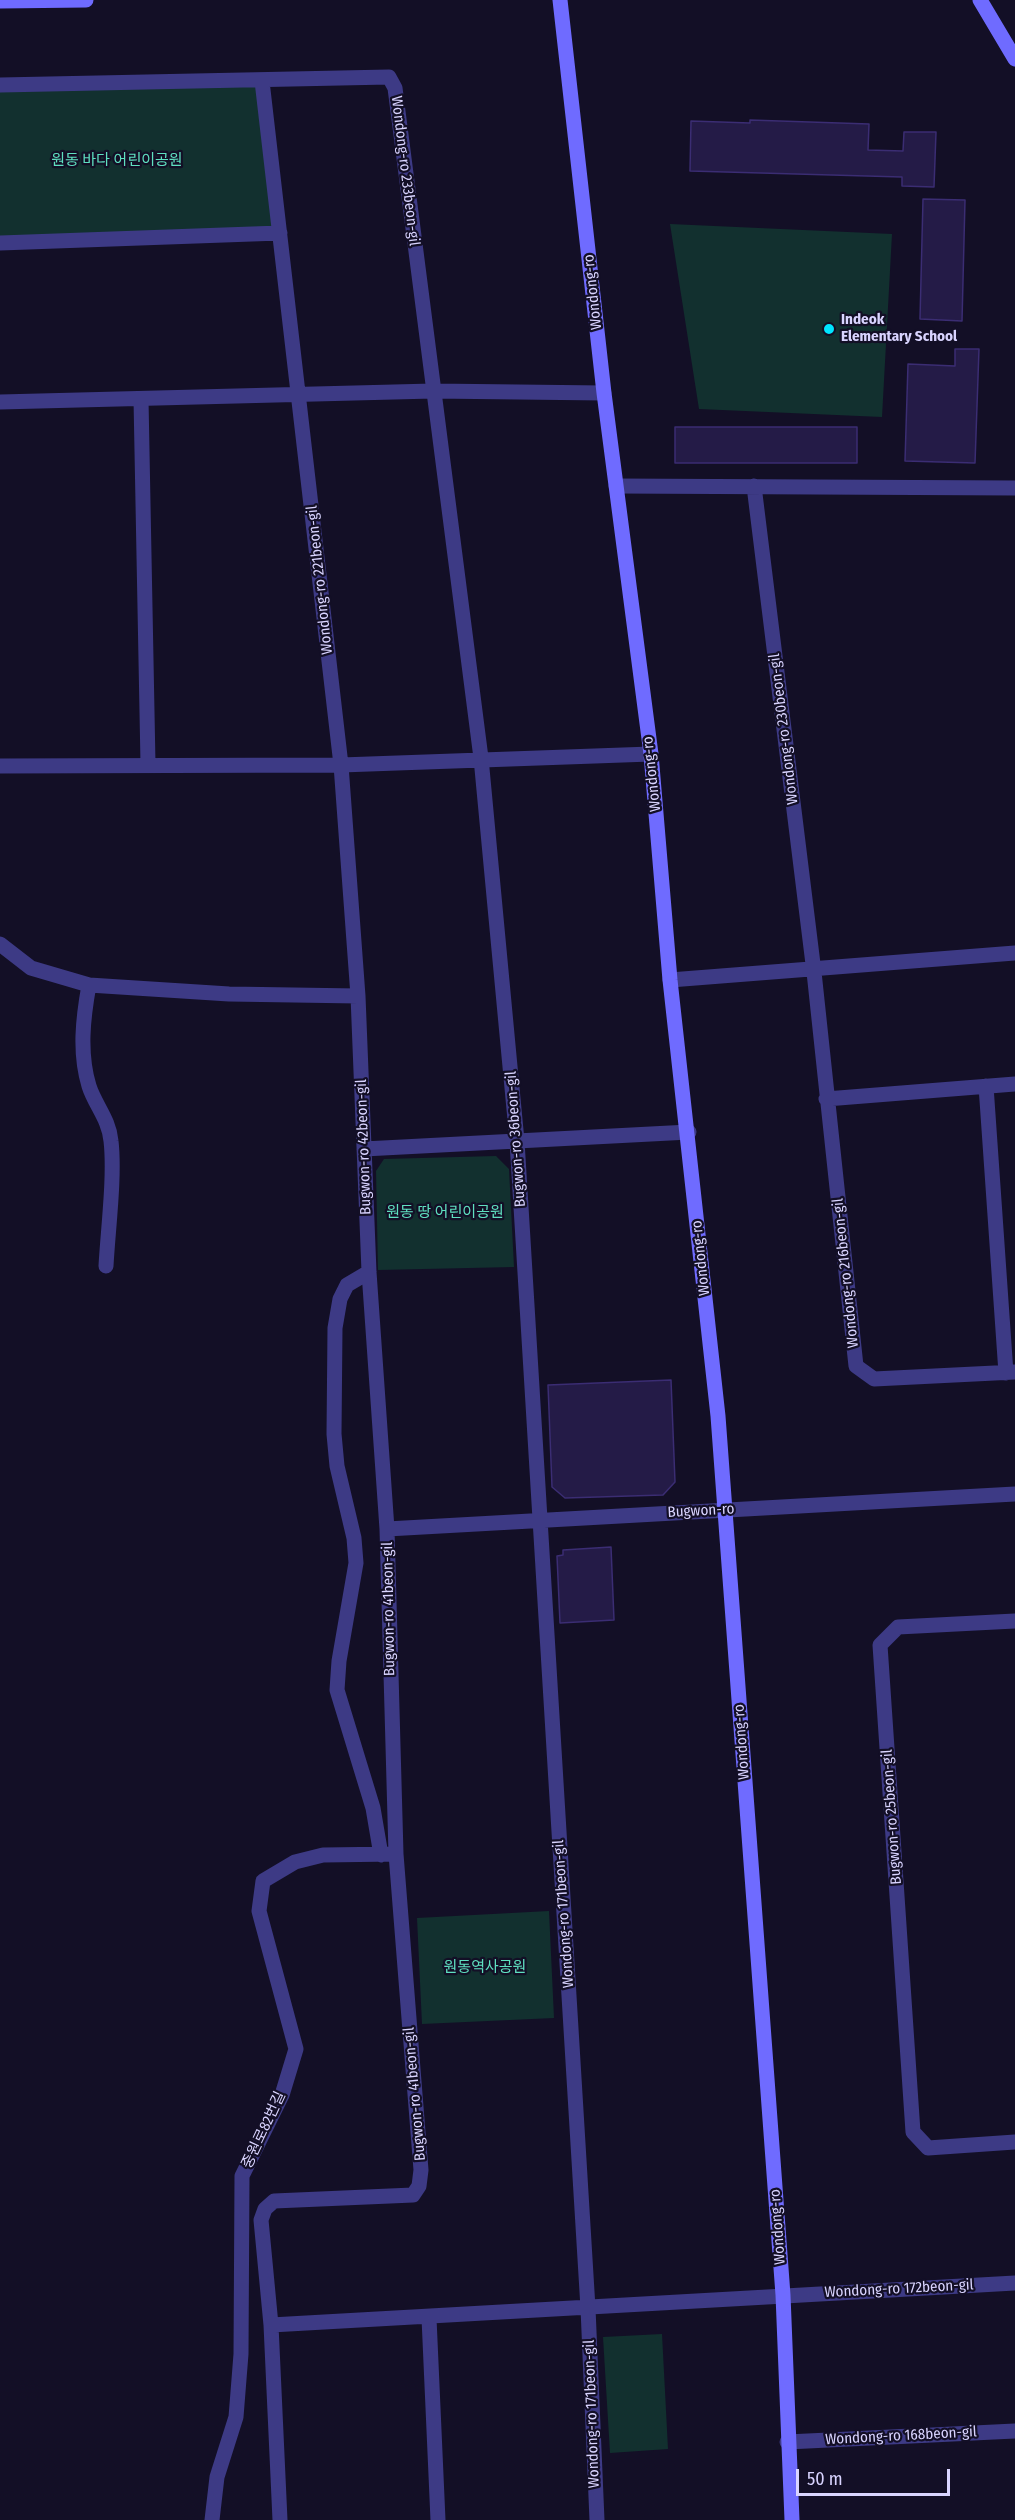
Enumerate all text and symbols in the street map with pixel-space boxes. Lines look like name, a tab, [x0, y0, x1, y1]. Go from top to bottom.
street label: Wondong-ro 233beon-gil	[387, 95, 423, 247]
park label: 원동 바다 어린이공원	[51, 152, 183, 170]
street label: Wondong-ro	[580, 253, 606, 331]
place label: Indeok Elementary School	[841, 311, 957, 346]
marker: Indeok Elementary School	[822, 322, 836, 336]
street label: Wondong-ro 221beon-gil	[303, 505, 337, 655]
street label: Wondong-ro 230beon-gil	[766, 652, 802, 806]
street label: Wondong-ro	[639, 735, 665, 813]
street label: Bugwon-ro 36beon-gil	[502, 1070, 530, 1208]
street label: Bugwon-ro 42beon-gil	[353, 1079, 375, 1215]
street label: Wondong-ro 216beon-gil	[829, 1197, 863, 1349]
park label: 원동 땅 어린이공원	[386, 1204, 504, 1222]
street label: Wondong-ro	[688, 1219, 714, 1297]
street label: Bugwon-ro	[667, 1500, 735, 1522]
street label: Bugwon-ro 41beon-gil	[379, 1542, 399, 1676]
street label: Wondong-ro	[730, 1704, 754, 1780]
street label: Bugwon-ro 25beon-gil	[878, 1749, 906, 1885]
street label: Wondong-ro 171beon-gil	[550, 1839, 578, 1989]
park label: 원동역사공원	[444, 1959, 526, 1977]
street label: Bugwon-ro 41beon-gil	[400, 2026, 430, 2162]
street label: 중원로82번길	[238, 2089, 290, 2171]
street label: Wondong-ro	[766, 2189, 790, 2265]
street label: Wondong-ro 172beon-gil	[824, 2276, 974, 2302]
street label: Wondong-ro 171beon-gil	[580, 2339, 604, 2489]
street label: Wondong-ro 168beon-gil	[825, 2423, 977, 2449]
scale bar	[799, 2457, 954, 2495]
text: 50 m	[807, 2468, 843, 2490]

